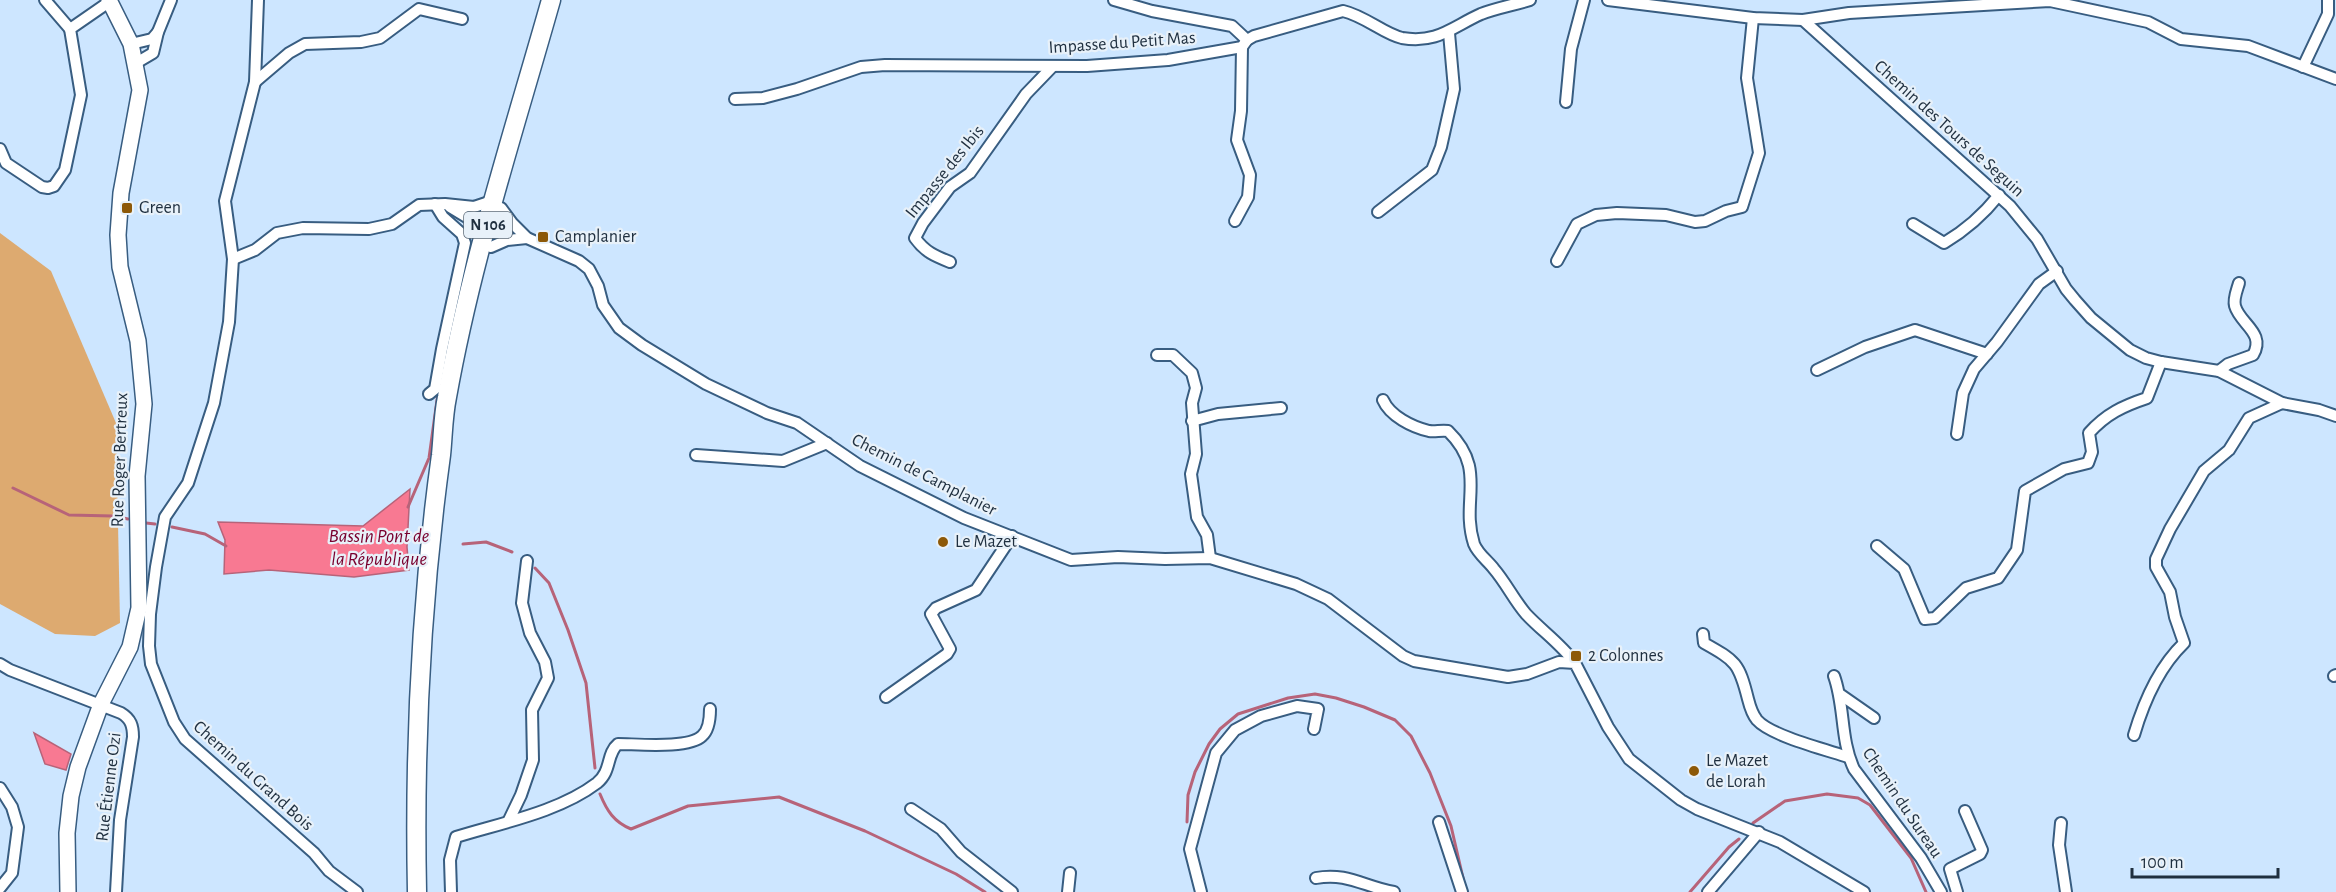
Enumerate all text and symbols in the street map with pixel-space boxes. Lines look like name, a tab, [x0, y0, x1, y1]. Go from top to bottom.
street label: Impasse du Petit Mas	[1048, 29, 1196, 57]
street label: Chemin des Tours de Seguin	[1871, 57, 2027, 201]
street label: Impasse des Ibis	[902, 122, 988, 222]
place label: Green	[139, 199, 181, 217]
marker: Green	[120, 201, 134, 215]
road number: N 106	[464, 212, 512, 238]
place label: Camplanier	[555, 228, 637, 246]
marker: Camplanier	[536, 230, 550, 244]
street label: Rue Roger Bertreux	[109, 392, 131, 528]
street label: Chemin de Camplanier	[849, 431, 1000, 519]
water label: Bassin Pont de la République	[329, 526, 430, 569]
place label: Le Mazet	[955, 533, 1017, 551]
marker: Le Mazet	[936, 535, 950, 549]
place label: 2 Colonnes	[1588, 647, 1663, 665]
marker: 2 Colonnes	[1569, 649, 1583, 663]
street label: Chemin du Grand Bois	[190, 718, 316, 834]
street label: Rue Étienne Ozi	[90, 731, 125, 843]
street label: Chemin du Sureau	[1859, 745, 1945, 861]
place label: Le Mazet de Lorah	[1706, 752, 1768, 791]
marker: Le Mazet de Lorah	[1687, 764, 1701, 778]
scale bar	[2132, 841, 2278, 879]
text: 100 m	[2141, 854, 2184, 872]

